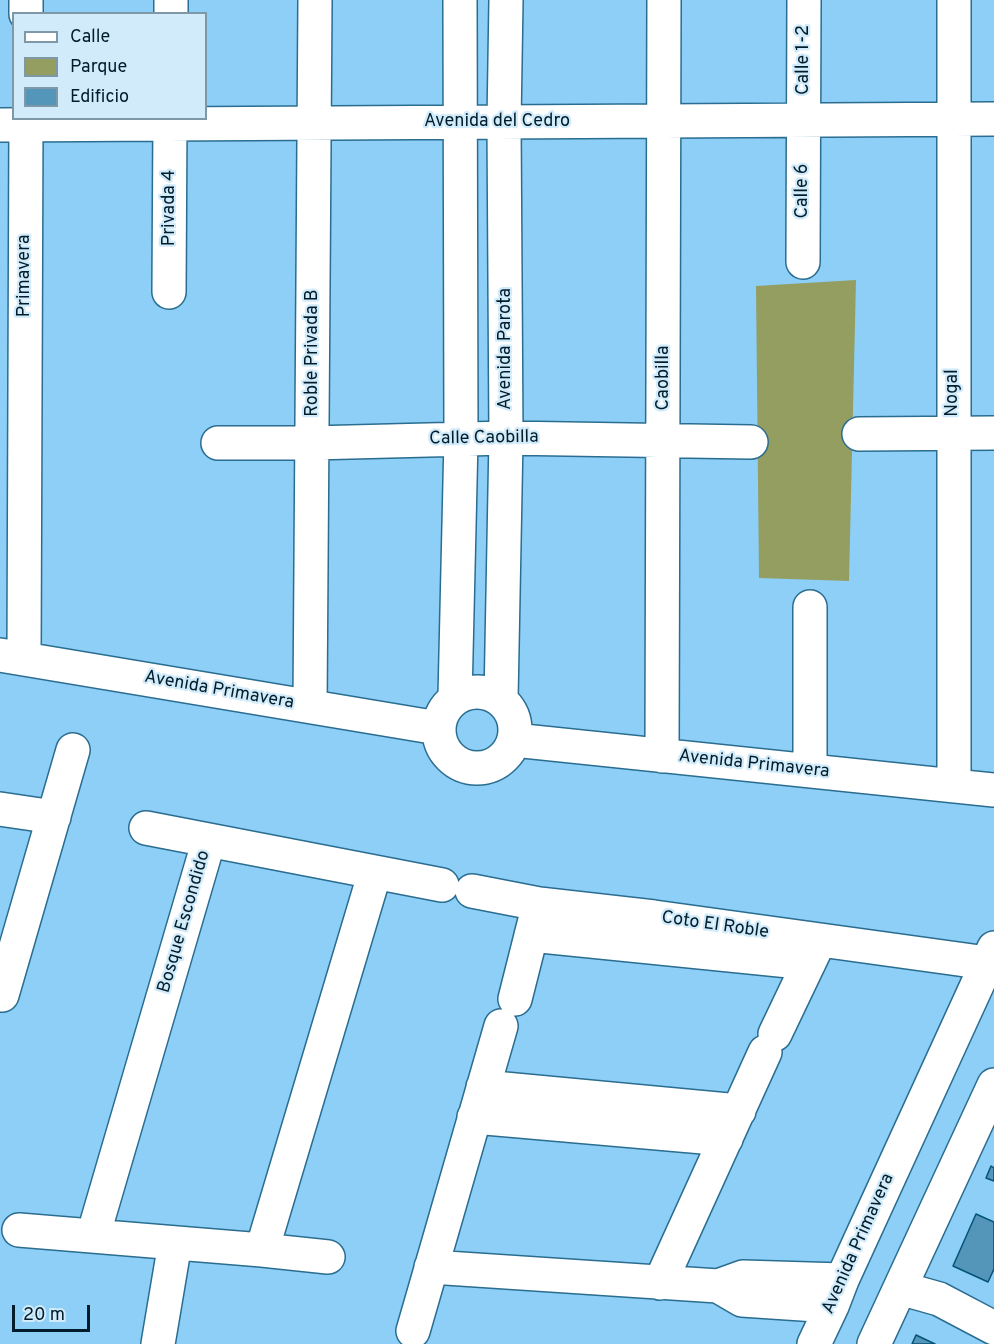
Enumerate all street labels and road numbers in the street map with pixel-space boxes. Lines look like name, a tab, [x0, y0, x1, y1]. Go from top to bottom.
street label: Calle 1-2	[793, 25, 815, 95]
street label: Avenida del Cedro	[424, 111, 570, 133]
street label: Calle 6	[792, 163, 814, 219]
street label: Privada 4	[159, 170, 181, 246]
street label: Primavera	[14, 235, 36, 317]
street label: Avenida Parota	[495, 288, 517, 410]
street label: Roble Privada B	[302, 289, 324, 417]
street label: Caobilla	[653, 345, 675, 411]
street label: Nogal	[942, 369, 964, 417]
street label: Calle Caobilla	[429, 427, 539, 451]
street label: Avenida Primavera	[143, 667, 295, 715]
street label: Avenida Primavera	[678, 746, 830, 784]
street label: Bosque Escondido	[154, 848, 216, 996]
street label: Coto El Roble	[660, 908, 770, 944]
street label: Avenida Primavera	[818, 1170, 900, 1318]

